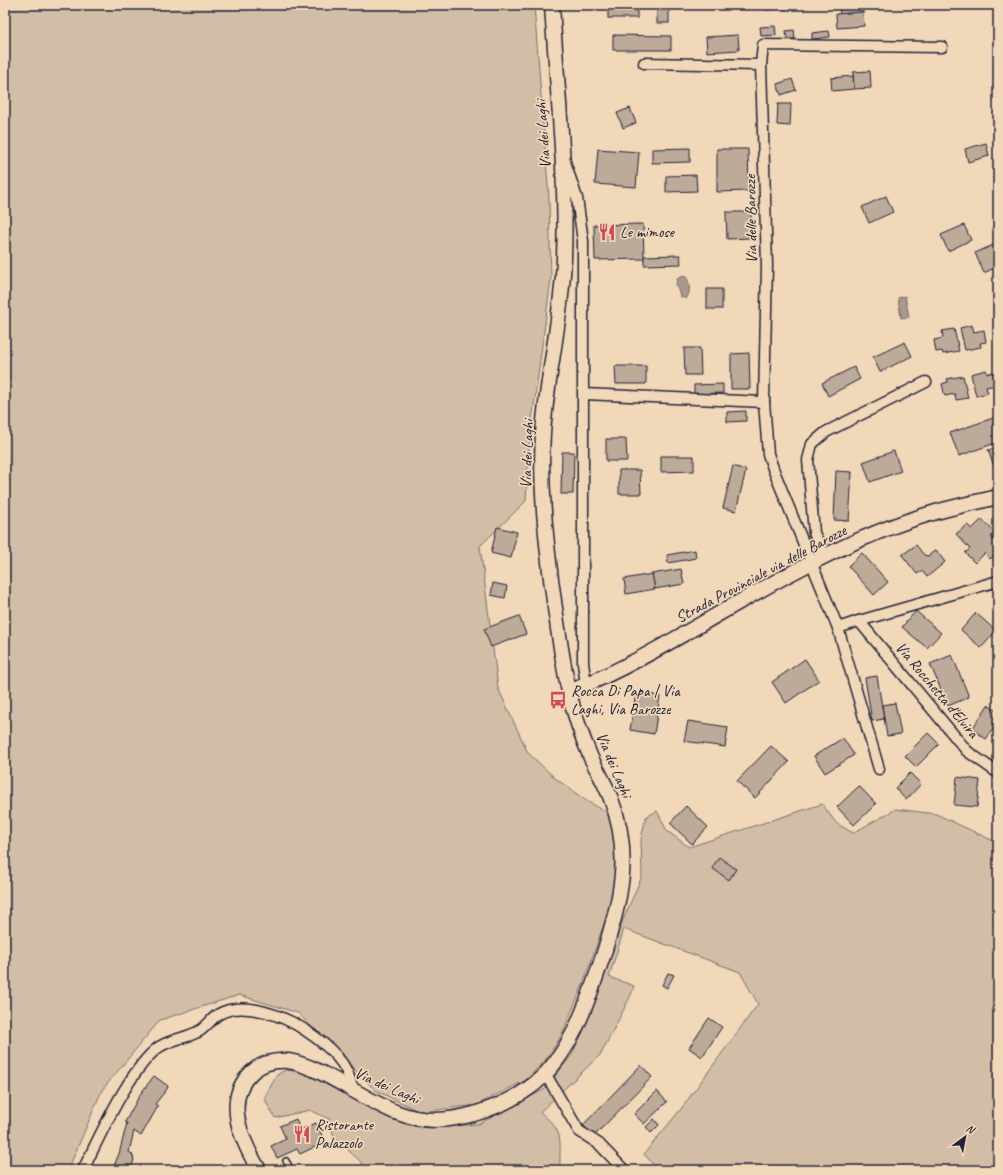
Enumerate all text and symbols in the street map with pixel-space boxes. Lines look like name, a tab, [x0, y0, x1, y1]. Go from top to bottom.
street label: Via dei Laghi	[530, 97, 555, 169]
street label: Via delle Barozze	[740, 173, 762, 263]
restaurant icon: Le mimose	[597, 222, 617, 242]
place label: Le mimose	[620, 222, 676, 242]
street label: Via dei Laghi	[516, 417, 538, 489]
street label: Strada Provinciale via delle Barozze	[672, 520, 851, 628]
street label: Via Rocchetta d'Elvira	[891, 638, 984, 743]
place label: Rocca Di Papa | Via Laghi, Via Barozze	[571, 681, 681, 719]
bus stop icon: Rocca Di Papa | Via Laghi, Via Barozze	[548, 690, 568, 710]
street label: Via dei Laghi	[591, 730, 637, 802]
street label: Via dei Laghi	[352, 1063, 424, 1110]
place label: Ristorante Palazzolo	[315, 1115, 375, 1153]
north arrow	[945, 1117, 985, 1157]
text: N	[964, 1121, 979, 1137]
restaurant icon: Ristorante Palazzolo	[292, 1124, 312, 1144]

